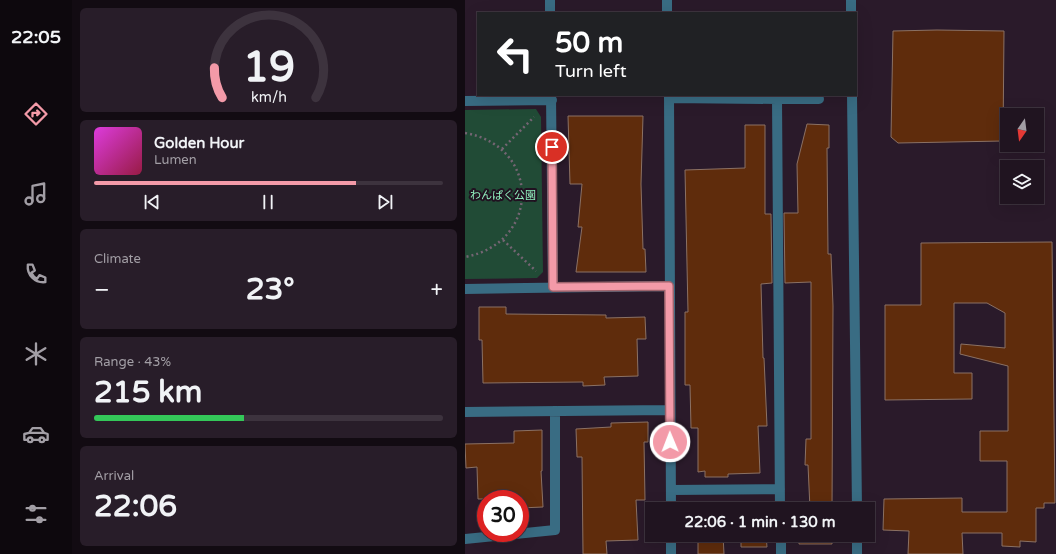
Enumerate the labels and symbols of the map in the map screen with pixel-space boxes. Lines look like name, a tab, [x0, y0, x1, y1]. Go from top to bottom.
north arrow	[1000, 108, 1044, 152]
pin	[535, 130, 569, 164]
park label: わんぱく公園	[470, 189, 536, 202]
position arrow	[649, 421, 691, 463]
speed limit sign: 30	[477, 490, 529, 542]

